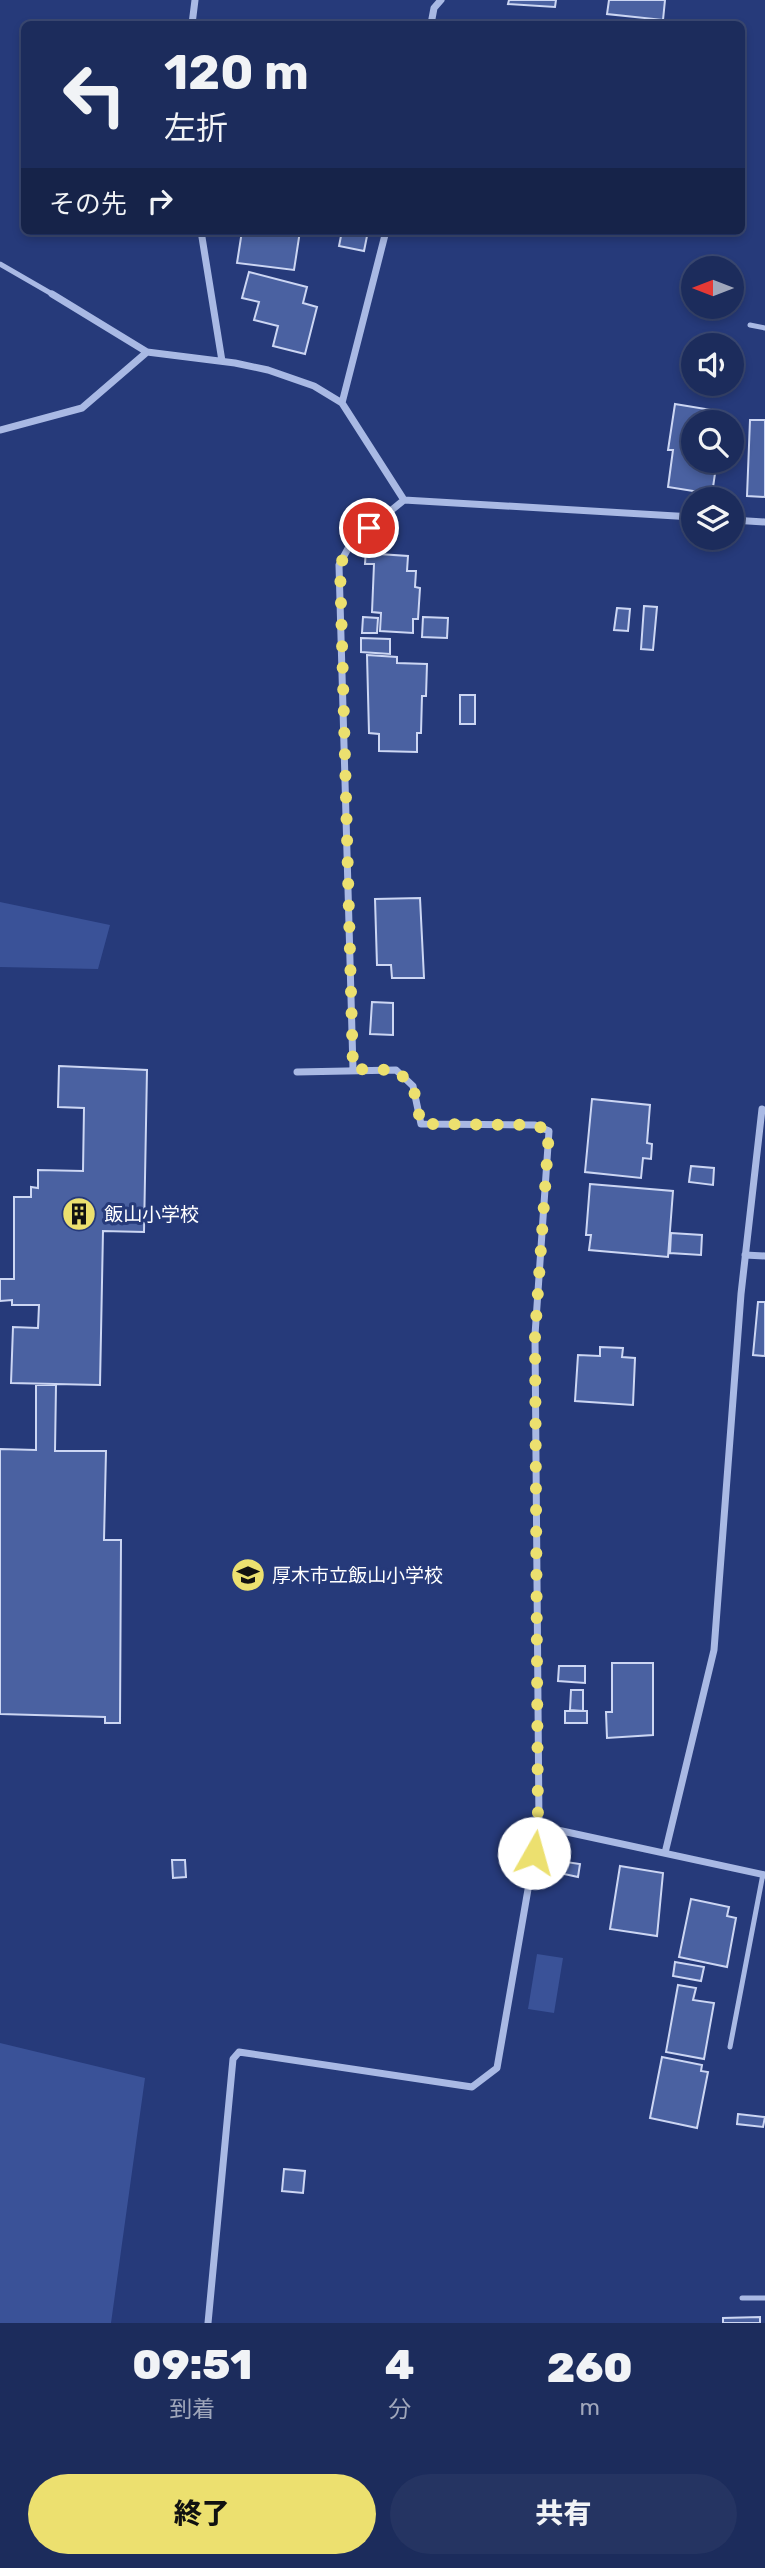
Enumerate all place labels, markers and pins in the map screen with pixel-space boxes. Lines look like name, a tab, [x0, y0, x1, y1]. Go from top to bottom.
pin	[339, 498, 399, 558]
building icon: 飯山小学校	[60, 1195, 98, 1233]
place label: 飯山小学校	[104, 1203, 199, 1226]
school or university icon: 厚木市立飯山小学校	[229, 1556, 267, 1594]
place label: 厚木市立飯山小学校	[272, 1564, 443, 1587]

